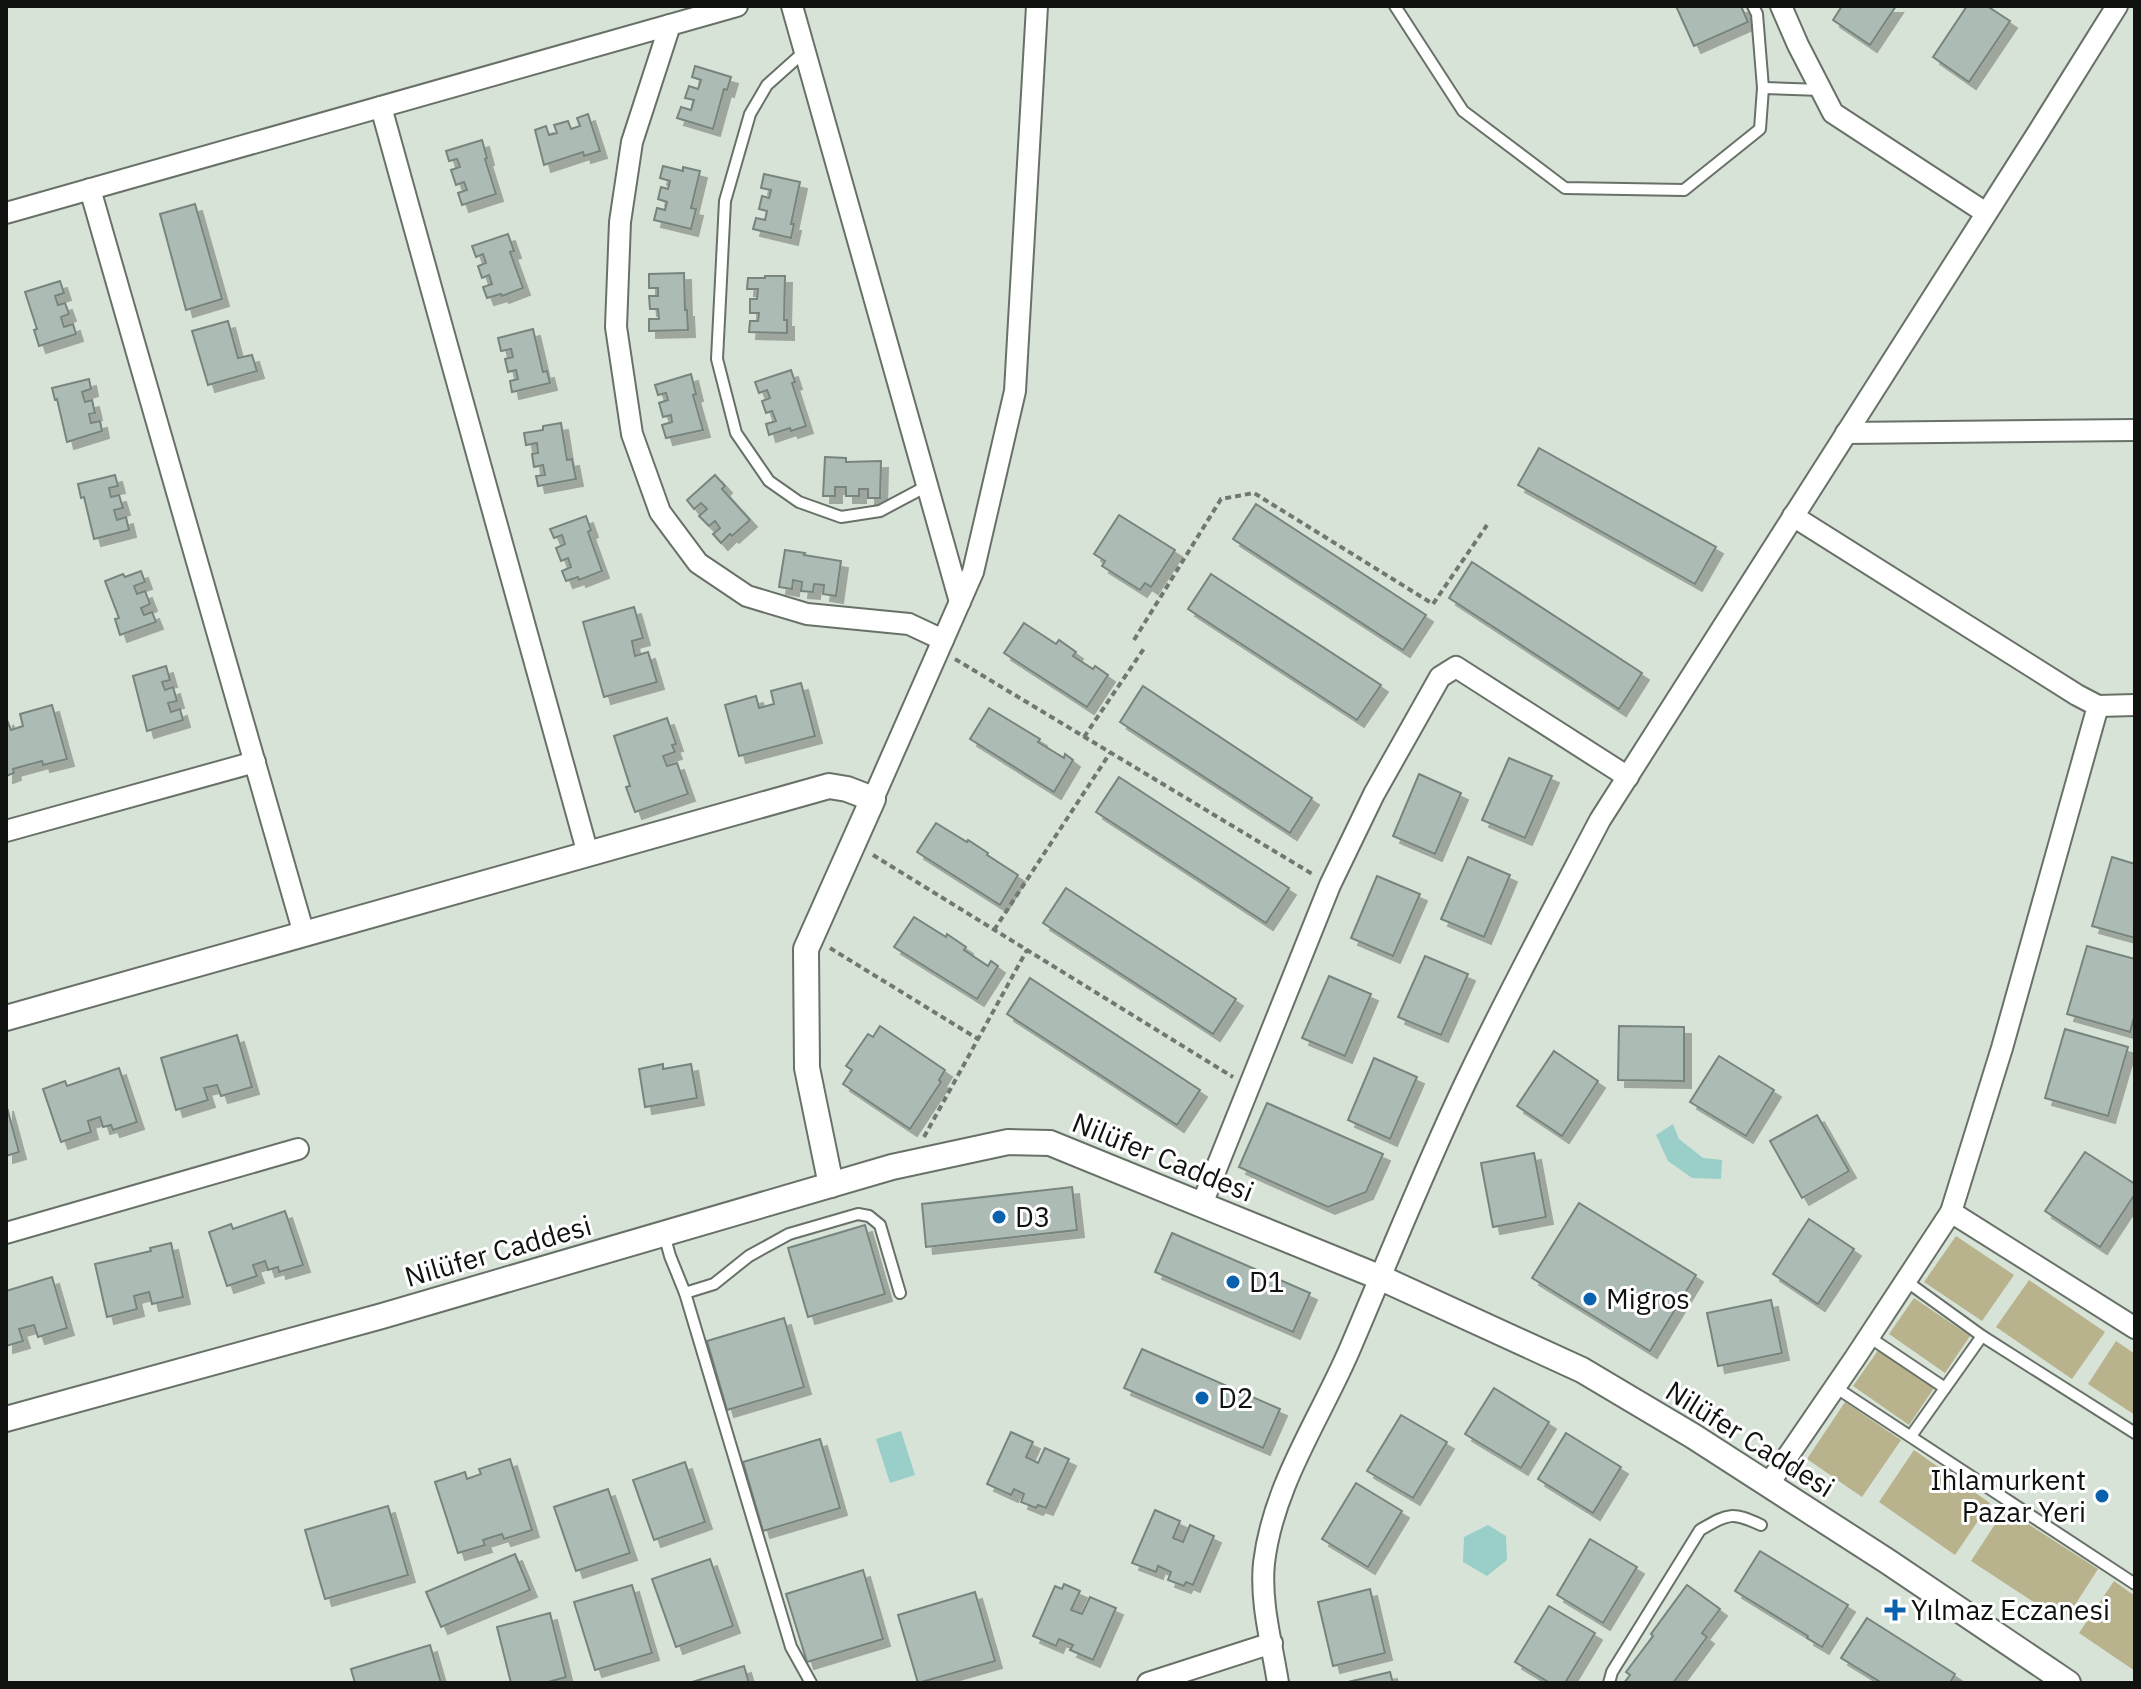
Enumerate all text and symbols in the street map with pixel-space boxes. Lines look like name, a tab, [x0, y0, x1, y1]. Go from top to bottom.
street label: Nilüfer Caddesi	[1067, 1103, 1259, 1210]
place label: D3	[1015, 1198, 1051, 1235]
street label: Nilüfer Caddesi	[400, 1206, 595, 1295]
marker: D3	[990, 1208, 1008, 1226]
place label: D1	[1249, 1263, 1285, 1300]
marker: D1	[1224, 1273, 1242, 1291]
place label: Migros	[1606, 1280, 1690, 1317]
marker: Migros	[1581, 1290, 1599, 1308]
street label: Nilüfer Caddesi	[1659, 1372, 1842, 1505]
place label: D2	[1218, 1379, 1254, 1416]
marker: D2	[1193, 1389, 1211, 1407]
place label: Ihlamurkent Pazar Yeri	[1930, 1461, 2086, 1530]
marker: Ihlamurkent Pazar Yeri	[2093, 1487, 2111, 1505]
place label: Yılmaz Eczanesi	[1911, 1591, 2110, 1628]
marker: Yılmaz Eczanesi	[1886, 1601, 1904, 1619]

